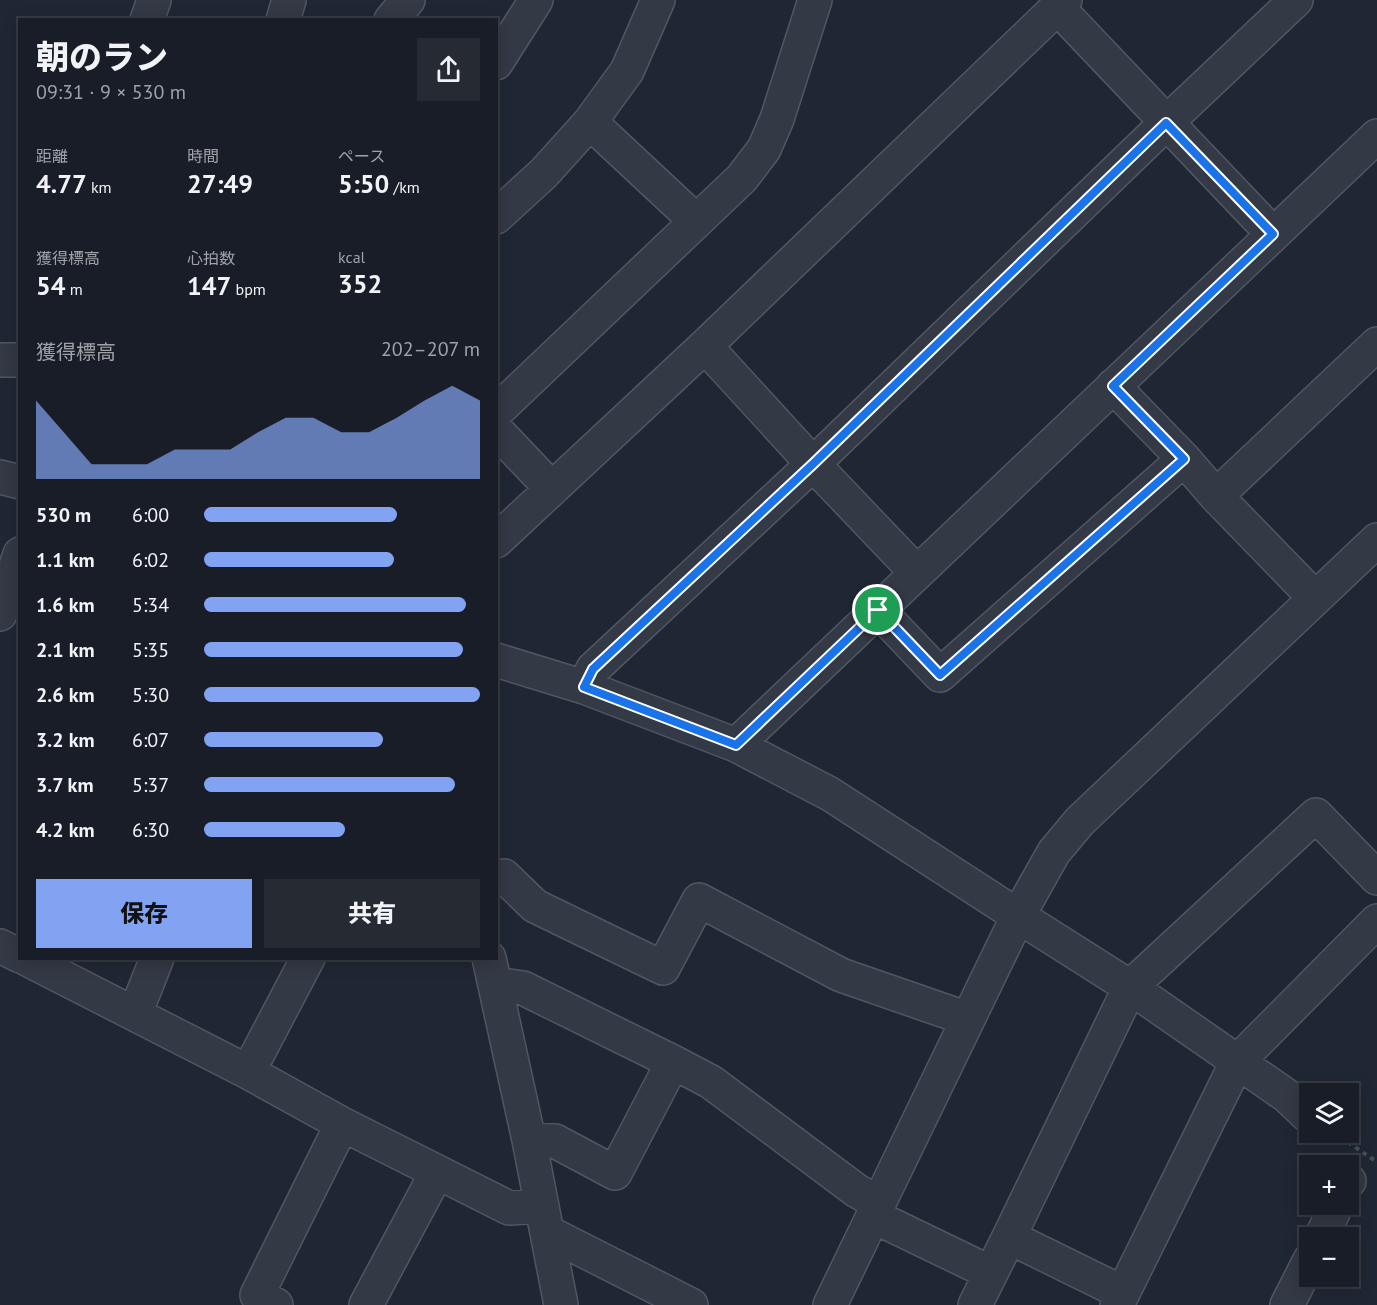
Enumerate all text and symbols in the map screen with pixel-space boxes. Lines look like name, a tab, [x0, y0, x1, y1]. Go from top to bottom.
text: 朝のラン	[36, 35, 168, 78]
button: share	[417, 38, 480, 101]
text: 09:31 · 9 × 530 m	[36, 79, 186, 105]
text: 距離	[36, 146, 68, 166]
text: 時間	[187, 146, 219, 166]
text: ペース	[338, 146, 385, 166]
text: 4.77	[36, 167, 87, 200]
text: 27:49	[187, 167, 253, 200]
text: 5:50	[338, 167, 389, 200]
text: km	[87, 177, 112, 197]
text: /km	[389, 177, 420, 197]
text: kcal	[338, 247, 365, 267]
text: 獲得標高	[36, 248, 100, 268]
text: 心拍数	[187, 248, 235, 268]
text: 352	[338, 267, 382, 300]
text: 54	[36, 269, 65, 302]
text: 147	[187, 269, 231, 302]
text: m	[65, 279, 83, 299]
text: bpm	[231, 279, 266, 299]
text: 202–207 m	[381, 336, 480, 362]
text: 獲得標高	[36, 339, 116, 365]
text: 530 m	[36, 502, 91, 528]
text: 6:00	[132, 502, 169, 528]
text: 1.1 km	[36, 547, 95, 573]
text: 6:02	[132, 547, 169, 573]
pin	[852, 584, 903, 635]
text: 1.6 km	[36, 592, 95, 618]
text: 5:34	[132, 592, 169, 618]
icon: arrive	[861, 593, 894, 626]
text: 2.1 km	[36, 637, 95, 663]
text: 5:35	[132, 637, 169, 663]
text: 2.6 km	[36, 682, 95, 708]
text: 5:30	[132, 682, 169, 708]
text: 3.2 km	[36, 727, 95, 753]
text: 6:07	[132, 727, 169, 753]
text: 3.7 km	[36, 772, 94, 798]
text: 5:37	[132, 772, 169, 798]
text: 4.2 km	[36, 817, 95, 843]
text: 6:30	[132, 817, 169, 843]
button: 保存	[36, 879, 252, 948]
button: 共有	[264, 879, 480, 948]
map controls	[1299, 1083, 1359, 1287]
button: layers	[1299, 1083, 1359, 1143]
button: +	[1299, 1155, 1359, 1215]
button: −	[1299, 1227, 1359, 1287]

